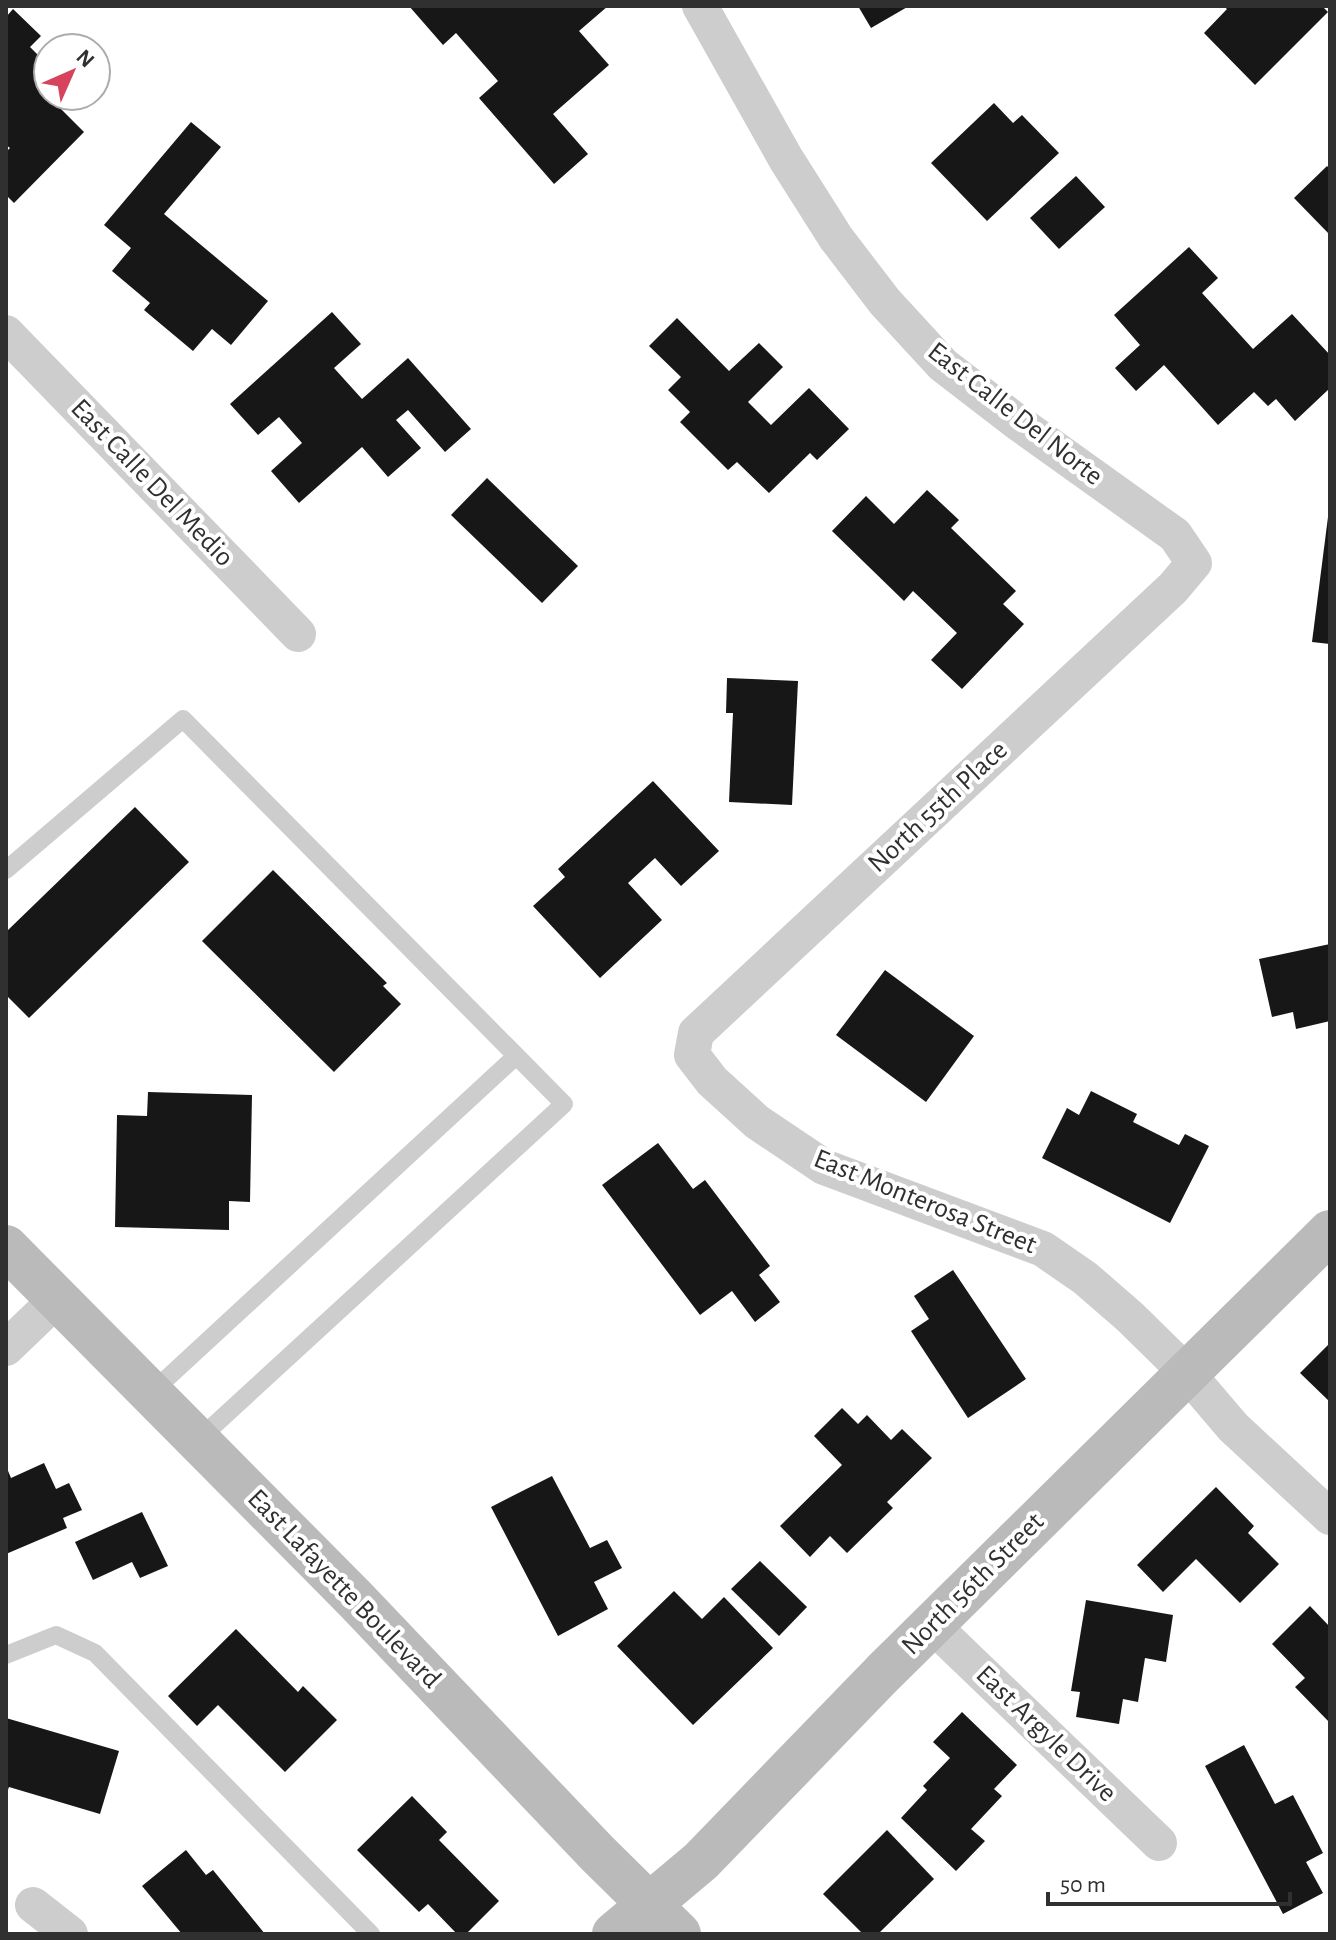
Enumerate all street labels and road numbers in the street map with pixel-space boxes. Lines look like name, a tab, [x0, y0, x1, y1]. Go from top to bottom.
street label: East Calle Del Norte	[922, 337, 1108, 491]
street label: East Calle Del Medio	[65, 394, 239, 572]
street label: North 55th Place	[863, 736, 1013, 878]
street label: East Monterosa Street	[810, 1145, 1040, 1259]
street label: East Lafayette Boulevard	[242, 1484, 446, 1694]
street label: North 56th Street	[897, 1508, 1049, 1660]
street label: East Argyle Drive	[970, 1660, 1122, 1808]

